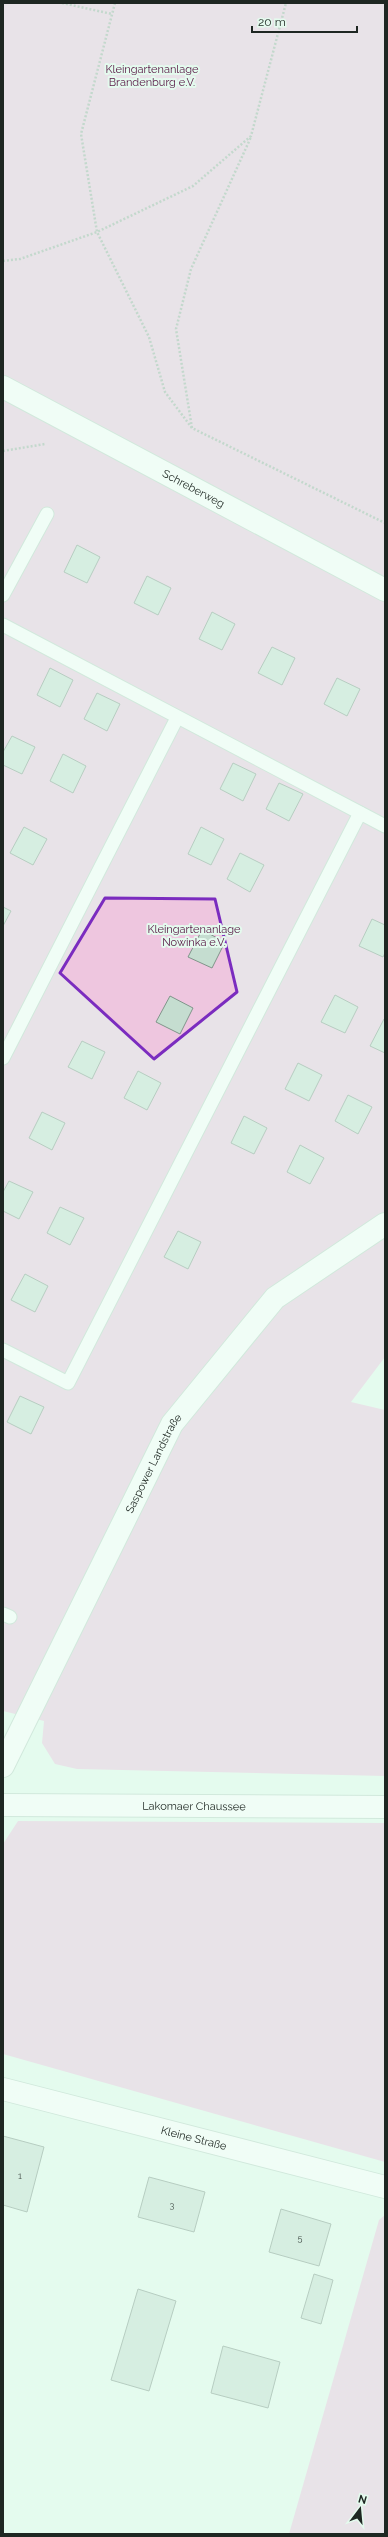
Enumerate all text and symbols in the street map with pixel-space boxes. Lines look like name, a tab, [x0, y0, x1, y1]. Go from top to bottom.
scale bar	[252, 8, 357, 34]
text: 20 m	[258, 15, 286, 29]
park label: Kleingartenanlage Brandenburg e.V.	[105, 63, 199, 89]
street label: Schreberweg	[160, 467, 227, 510]
park label: Kleingartenanlage Nowinka e.V.	[147, 923, 241, 949]
street label: Saspower Landstraße	[123, 1411, 185, 1515]
street label: Lakomaer Chaussee	[142, 1799, 246, 1813]
street label: Kleine Straße	[160, 2123, 229, 2153]
house number: 1	[18, 2171, 22, 2181]
house number: 3	[170, 2200, 175, 2210]
house number: 5	[298, 2233, 303, 2243]
north arrow	[340, 2489, 380, 2529]
text: N	[357, 2492, 368, 2507]

